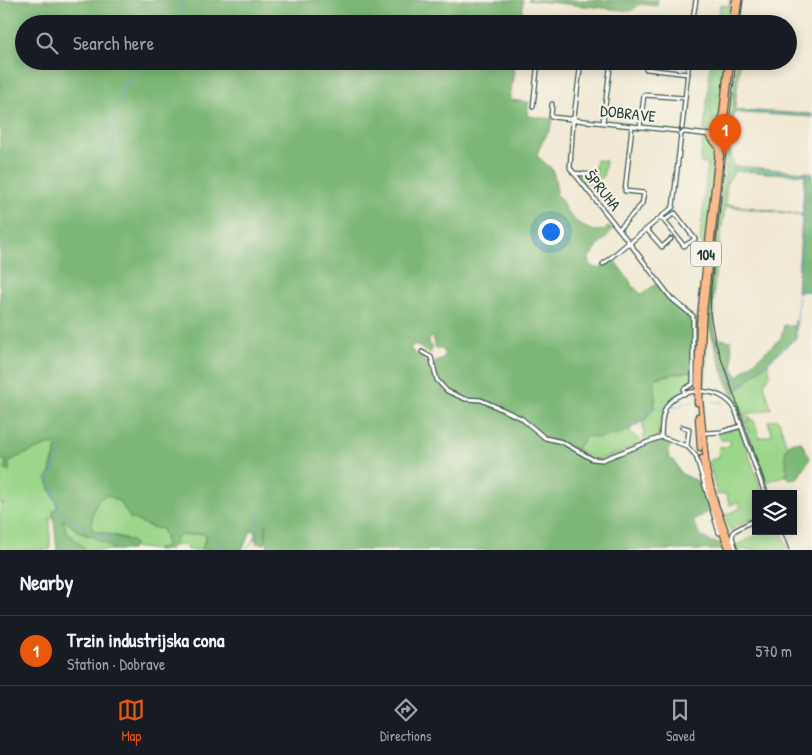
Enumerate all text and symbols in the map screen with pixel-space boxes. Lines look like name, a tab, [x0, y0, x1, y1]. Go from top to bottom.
search box	[15, 15, 797, 70]
icon: search	[33, 29, 61, 57]
text: Search here	[73, 30, 154, 56]
street label: DOBRAVE	[599, 99, 657, 127]
pin: 1	[709, 114, 741, 155]
street label: ŠPRUHA	[580, 165, 626, 215]
your location	[538, 219, 564, 245]
road number: 104	[691, 242, 721, 266]
map controls	[752, 490, 797, 535]
button: layers	[752, 490, 797, 535]
text: Nearby	[20, 568, 73, 597]
text: Trzin industrijska cona	[67, 627, 224, 653]
text: 1	[33, 640, 39, 662]
text: 570 m	[756, 640, 792, 662]
text: Station · Dobrave	[67, 653, 165, 675]
tab: Map	[117, 696, 145, 745]
tab: Directions	[380, 696, 431, 745]
tab: Saved	[666, 696, 695, 745]

